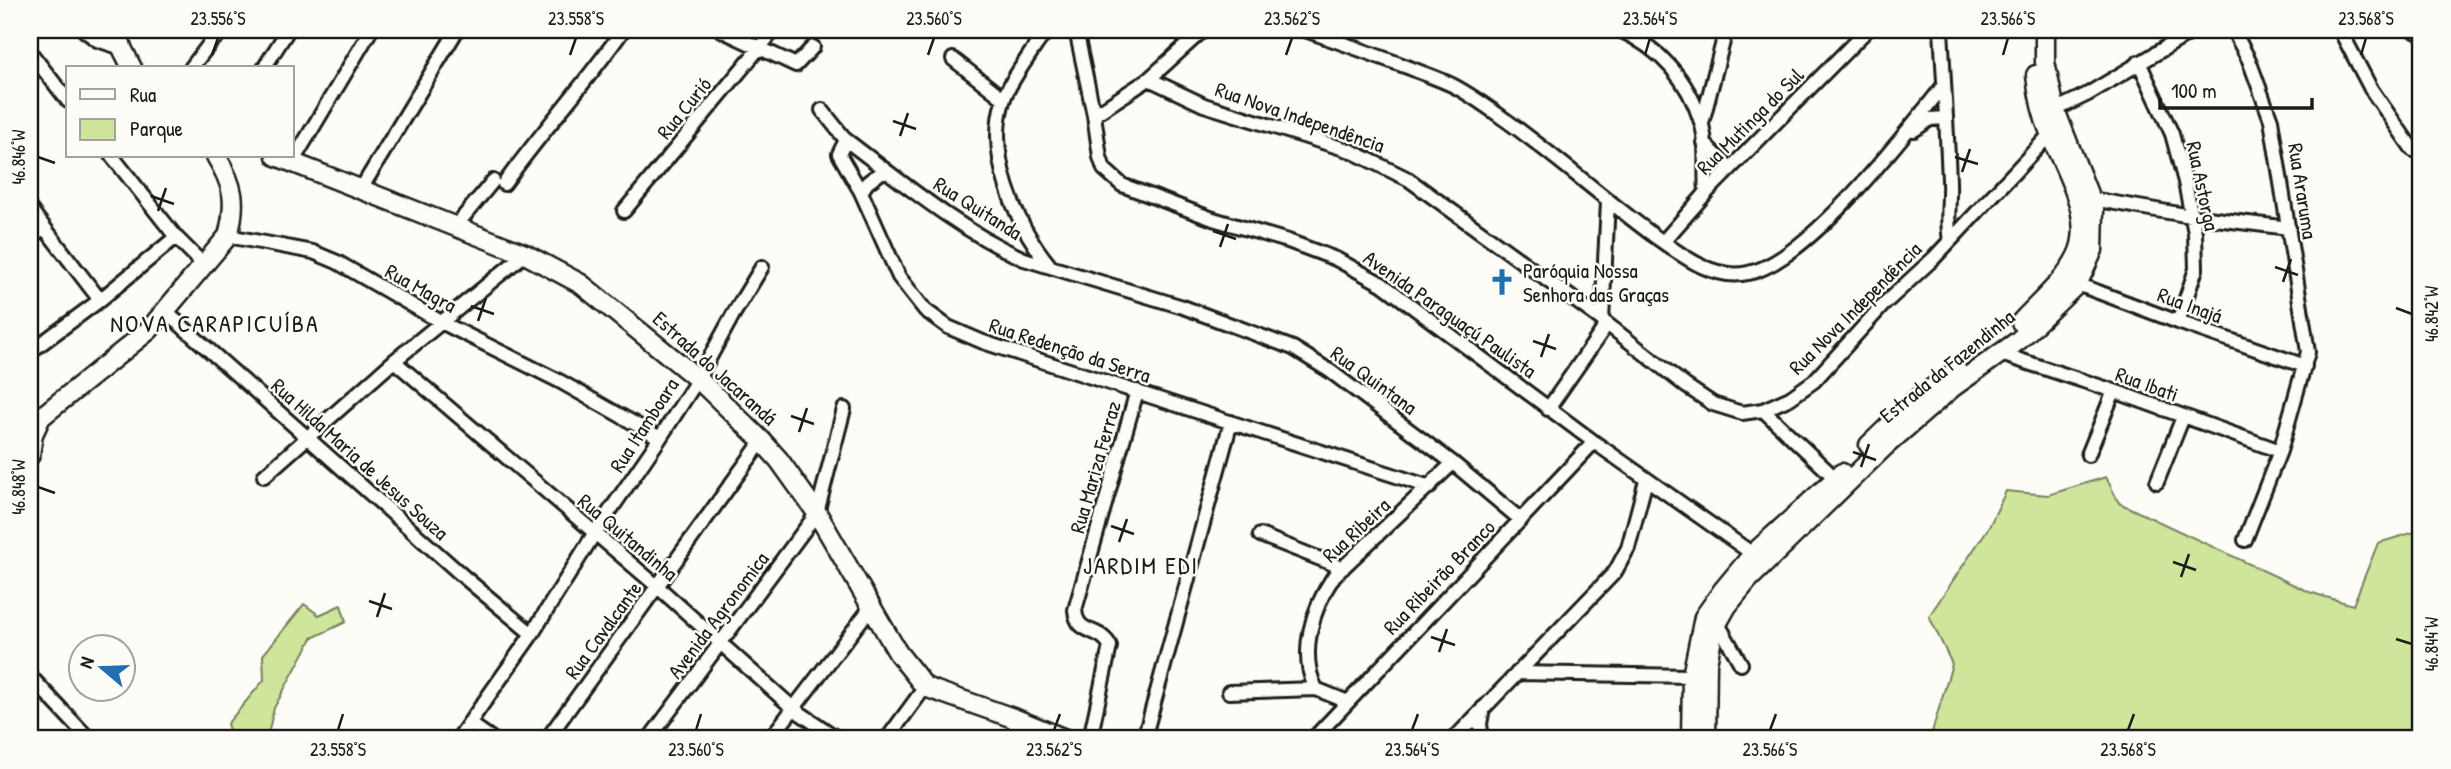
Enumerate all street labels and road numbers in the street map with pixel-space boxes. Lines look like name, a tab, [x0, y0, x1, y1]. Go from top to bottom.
street label: Rua Mutinga do Sul	[1690, 61, 1810, 181]
street label: Rua Curió	[650, 71, 718, 145]
street label: Rua Nova Independência	[1212, 74, 1388, 160]
street label: Rua Astorga	[2179, 139, 2227, 233]
street label: Rua Araruma	[2281, 141, 2325, 241]
street label: Rua Quitanda	[928, 169, 1028, 247]
street label: Rua Nova Independência	[1782, 235, 1928, 381]
street label: Avenida Paraguaçú Paulista	[1358, 243, 1542, 385]
street label: Rua Magra	[380, 257, 462, 319]
street label: Rua Inajá	[2154, 280, 2226, 330]
street label: Estrada da Fazendinha	[1873, 303, 2021, 429]
street label: Estrada do Jacarandá	[646, 304, 784, 432]
street label: Rua Redenção da Serra	[986, 310, 1154, 390]
street label: Rua Quintana	[1325, 339, 1423, 421]
street label: Rua Ibati	[2112, 359, 2182, 409]
street label: Rua Hilda Maria de Jesus Souza	[265, 371, 455, 547]
street label: Rua Itamboara	[603, 372, 685, 478]
street label: Rua Mariza Ferraz	[1062, 398, 1128, 536]
street label: Rua Quitandinha	[572, 487, 684, 587]
street label: Rua Ribeira	[1316, 491, 1396, 569]
street label: Rua Ribeirão Branco	[1377, 513, 1501, 641]
street label: Avenida Agronomica	[661, 546, 775, 684]
street label: Rua Cavalcante	[558, 575, 648, 685]

